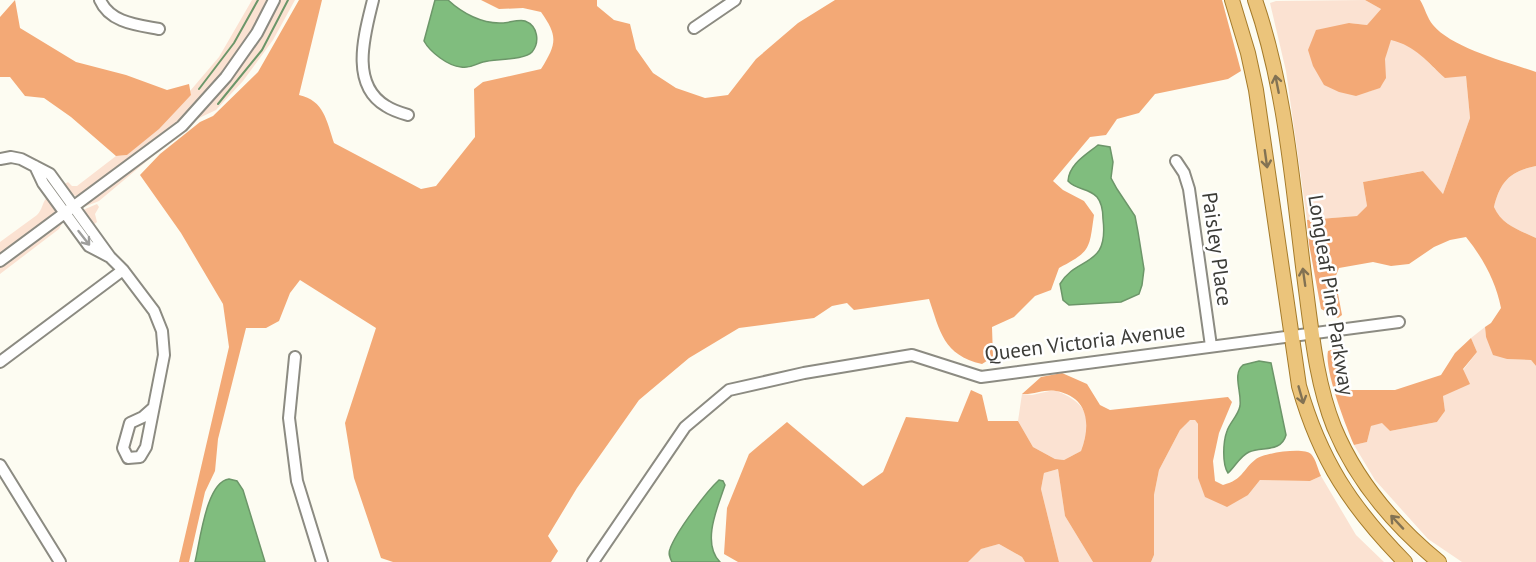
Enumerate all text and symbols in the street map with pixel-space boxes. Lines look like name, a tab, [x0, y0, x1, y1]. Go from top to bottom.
one-way arrow	[1271, 74, 1282, 94]
one-way arrow	[1261, 149, 1272, 169]
street label: Paisley Place	[1196, 190, 1239, 308]
street label: Longleaf Pine Parkway	[1302, 193, 1361, 397]
one-way arrow	[78, 230, 91, 246]
one-way arrow	[1299, 267, 1310, 287]
street label: Queen Victoria Avenue	[983, 316, 1187, 367]
one-way arrow	[1296, 385, 1308, 404]
one-way arrow	[1390, 515, 1404, 530]

